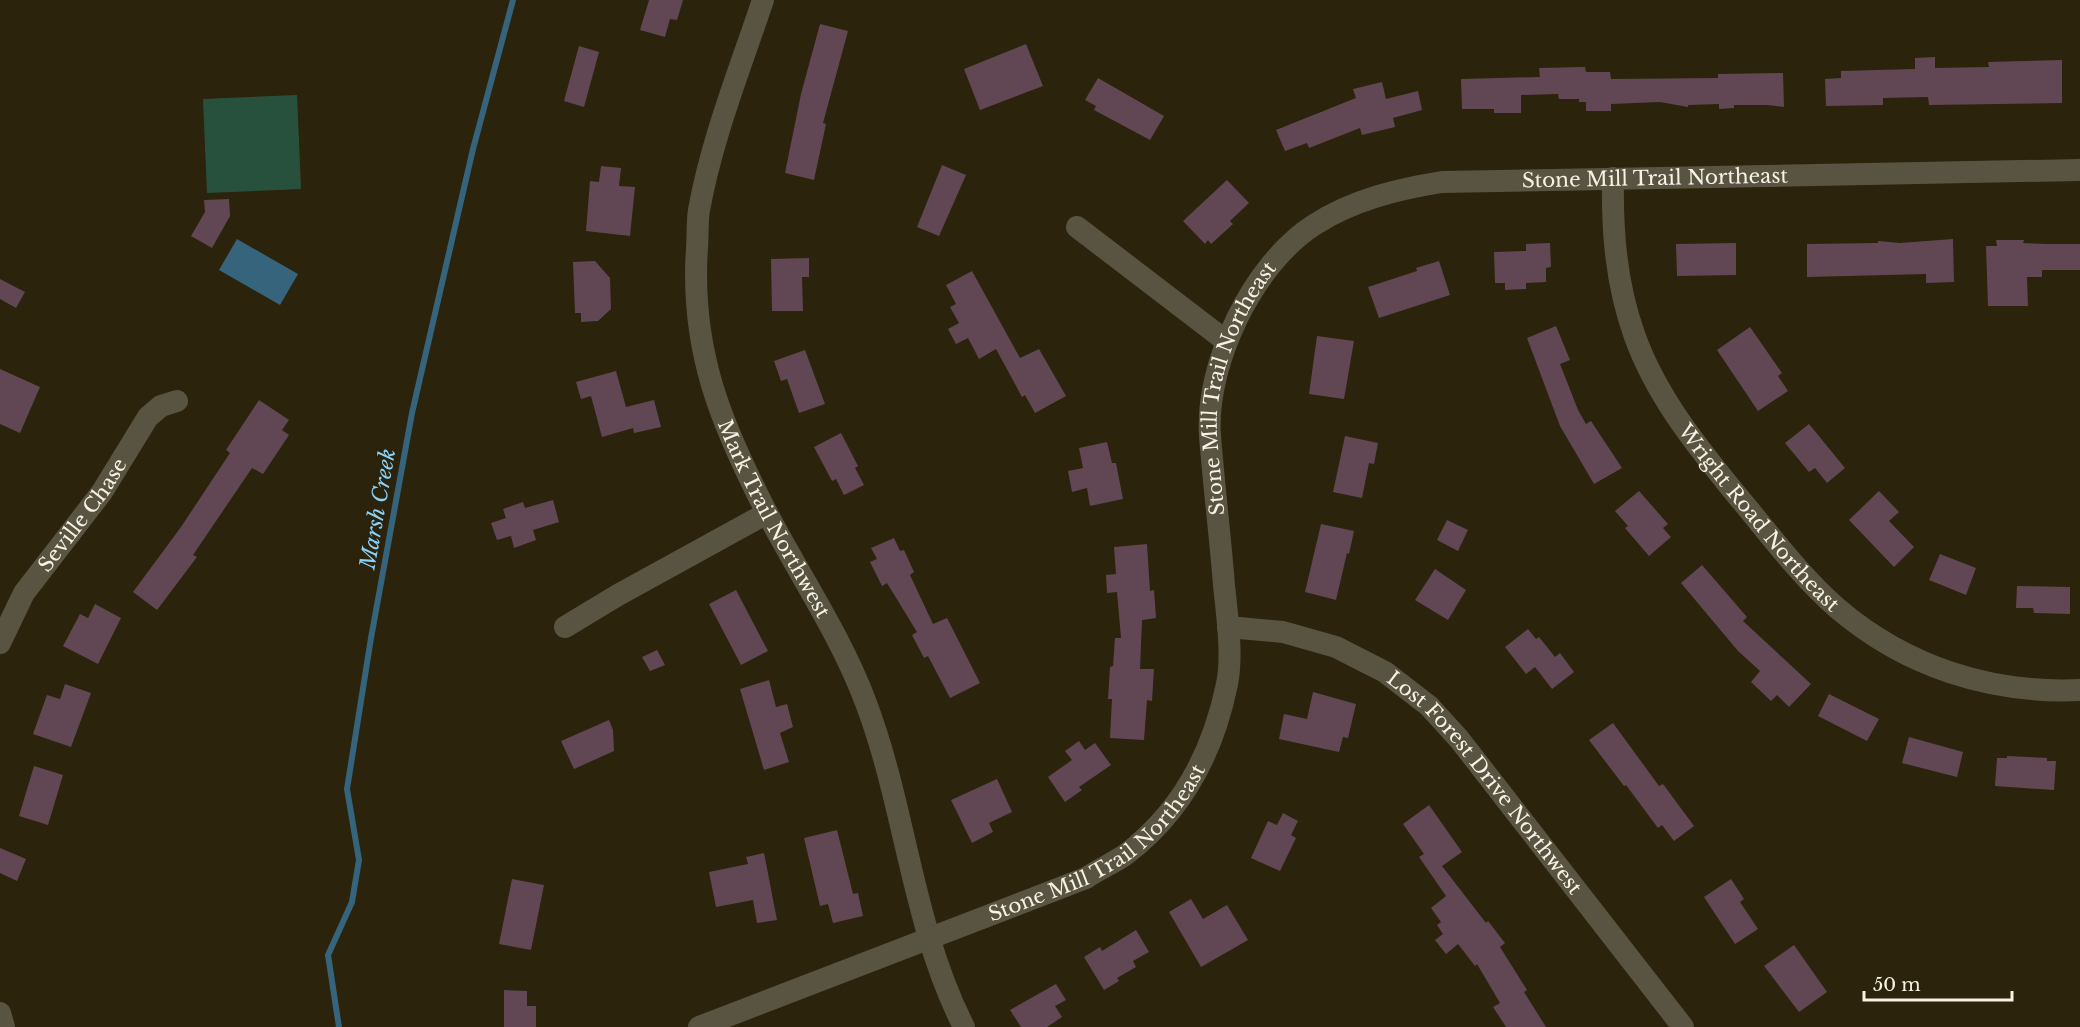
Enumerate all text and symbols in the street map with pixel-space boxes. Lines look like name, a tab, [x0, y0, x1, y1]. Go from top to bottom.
street label: Stone Mill Trail Northeast	[1522, 163, 1789, 192]
street label: Stone Mill Trail Northeast	[1198, 256, 1281, 517]
street label: Mark Trail Northwest	[713, 416, 835, 622]
street label: Wright Road Northeast	[1673, 418, 1845, 617]
water label: Marsh Creek	[354, 447, 401, 572]
street label: Seville Chase	[33, 454, 132, 576]
street label: Lost Forest Drive Northwest	[1382, 666, 1587, 899]
street label: Stone Mill Trail Northeast	[985, 760, 1210, 926]
scale bar	[1864, 964, 2012, 1002]
text: 50 m	[1873, 974, 1921, 996]

